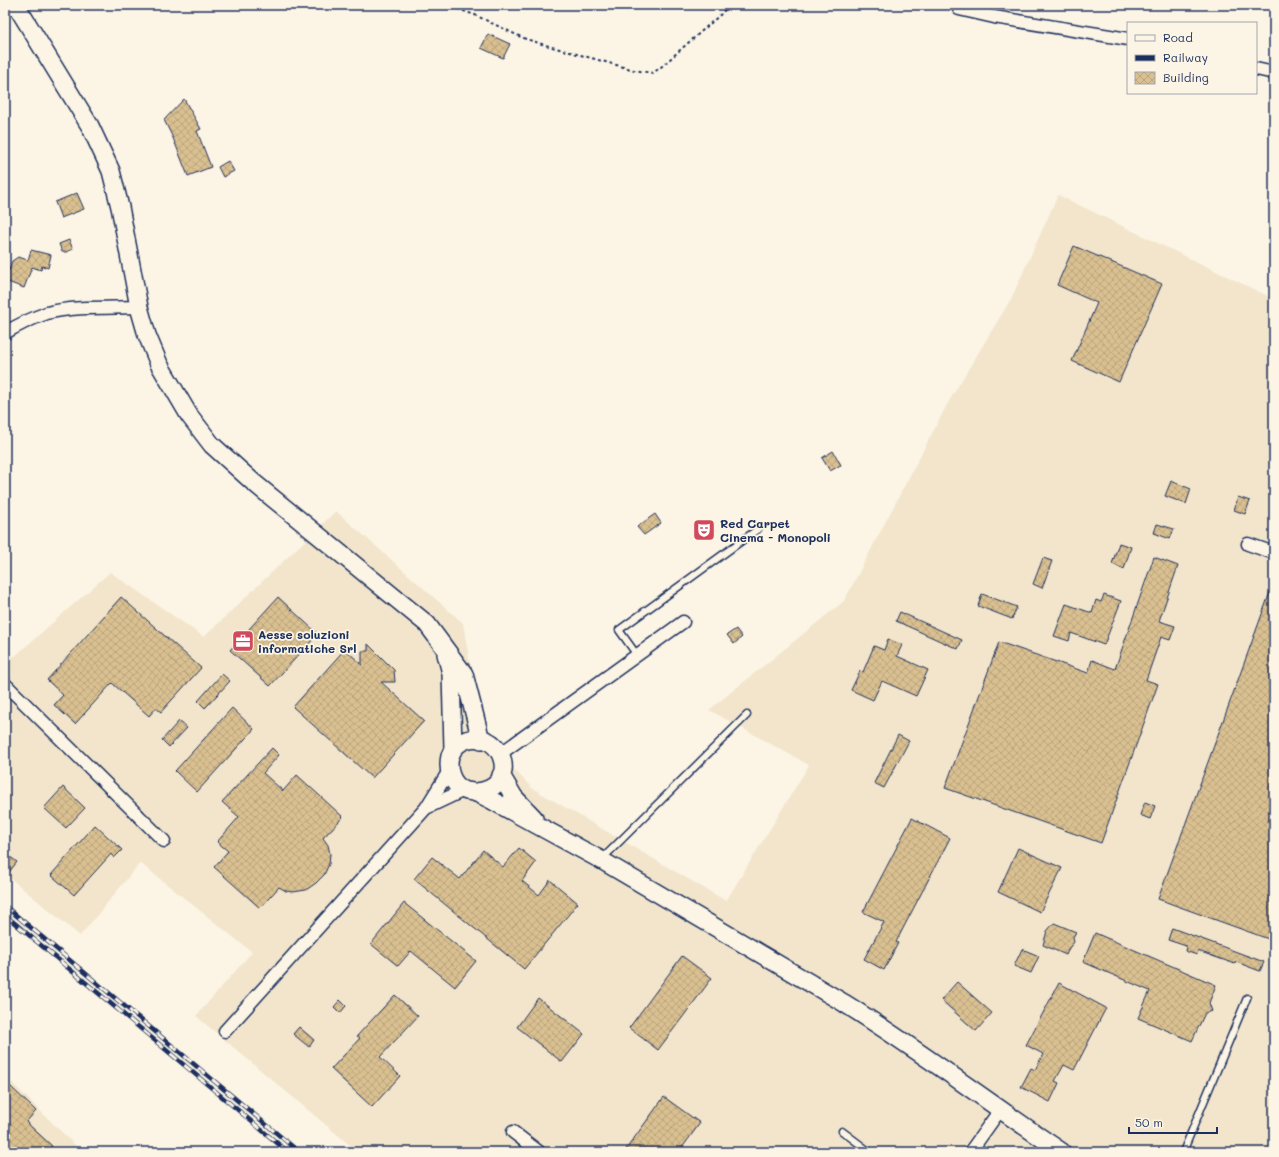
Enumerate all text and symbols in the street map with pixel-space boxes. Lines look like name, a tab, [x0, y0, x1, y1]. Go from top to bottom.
legend	[1127, 22, 1257, 94]
text: Road	[1163, 29, 1193, 45]
text: Railway	[1163, 49, 1208, 65]
text: Building	[1163, 69, 1209, 85]
place label: Red Carpet Cinema - Monopoli	[720, 515, 831, 545]
theatre icon: Red Carpet Cinema - Monopoli	[691, 517, 717, 543]
place label: Aesse soluzioni informatiche Srl	[258, 626, 357, 656]
office icon: Aesse soluzioni informatiche Srl	[230, 628, 256, 654]
scale bar	[1129, 1109, 1217, 1135]
text: 50 m	[1135, 1114, 1163, 1130]

